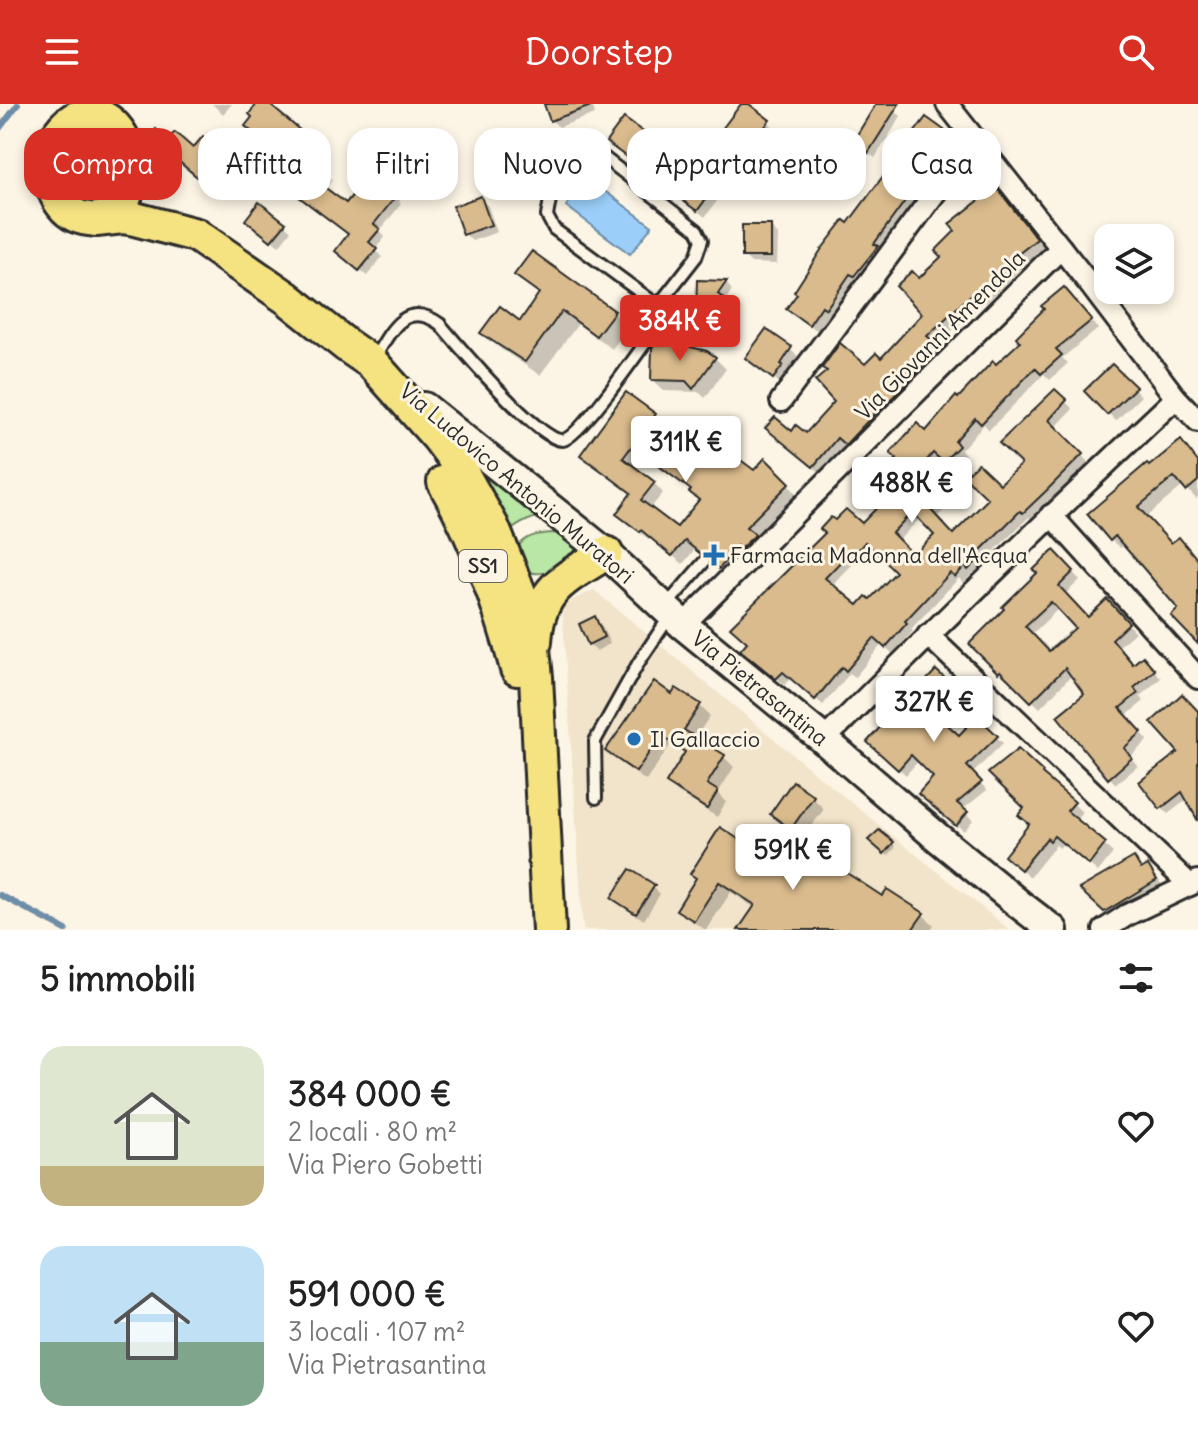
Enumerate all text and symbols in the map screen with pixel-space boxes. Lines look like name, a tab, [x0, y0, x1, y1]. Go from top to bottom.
icon: menu	[40, 30, 84, 74]
text: Doorstep	[525, 30, 673, 75]
icon: search	[1114, 30, 1158, 74]
chip: Compra	[24, 128, 182, 200]
chip: Affitta	[198, 128, 331, 200]
chip: Filtri	[347, 128, 458, 200]
chip: Nuovo	[474, 128, 611, 200]
chip: Appartamento	[627, 128, 866, 200]
chip: Casa	[882, 128, 1001, 200]
map controls	[1094, 224, 1174, 304]
button: layers	[1094, 224, 1174, 304]
street label: Via Giovanni Amendola	[849, 244, 1031, 426]
pin: 384K €	[615, 295, 745, 363]
text: 384K €	[638, 304, 722, 337]
street label: Via Ludovico Antonio Muratori	[394, 377, 640, 589]
pin: 311K €	[621, 416, 751, 484]
text: 311K €	[649, 425, 723, 458]
pin: 488K €	[847, 457, 977, 525]
text: 488K €	[870, 466, 954, 499]
place label: Farmacia Madonna dell'Acqua	[730, 541, 1028, 569]
marker: Farmacia Madonna dell'Acqua	[705, 546, 723, 564]
road number: SS1	[459, 550, 507, 582]
street label: Via Pietrasantina	[686, 624, 834, 752]
pin: 327K €	[869, 676, 999, 744]
text: 327K €	[894, 685, 974, 718]
place label: Il Gallaccio	[650, 725, 760, 753]
marker: Il Gallaccio	[625, 730, 643, 748]
pin: 591K €	[728, 824, 858, 892]
text: 591K €	[753, 833, 833, 866]
icon: filters	[1114, 956, 1158, 1000]
text: 5 immobili	[40, 957, 196, 1000]
text: 384 000 €	[288, 1072, 452, 1115]
icon: home	[104, 1078, 200, 1174]
icon: heart	[1114, 1104, 1158, 1148]
text: 2 locali · 80 m²	[288, 1115, 457, 1148]
text: Via Piero Gobetti	[288, 1148, 483, 1181]
text: 591 000 €	[288, 1272, 446, 1315]
icon: home	[104, 1278, 200, 1374]
icon: heart	[1114, 1304, 1158, 1348]
text: 3 locali · 107 m²	[288, 1315, 466, 1348]
text: Via Pietrasantina	[288, 1348, 486, 1381]

